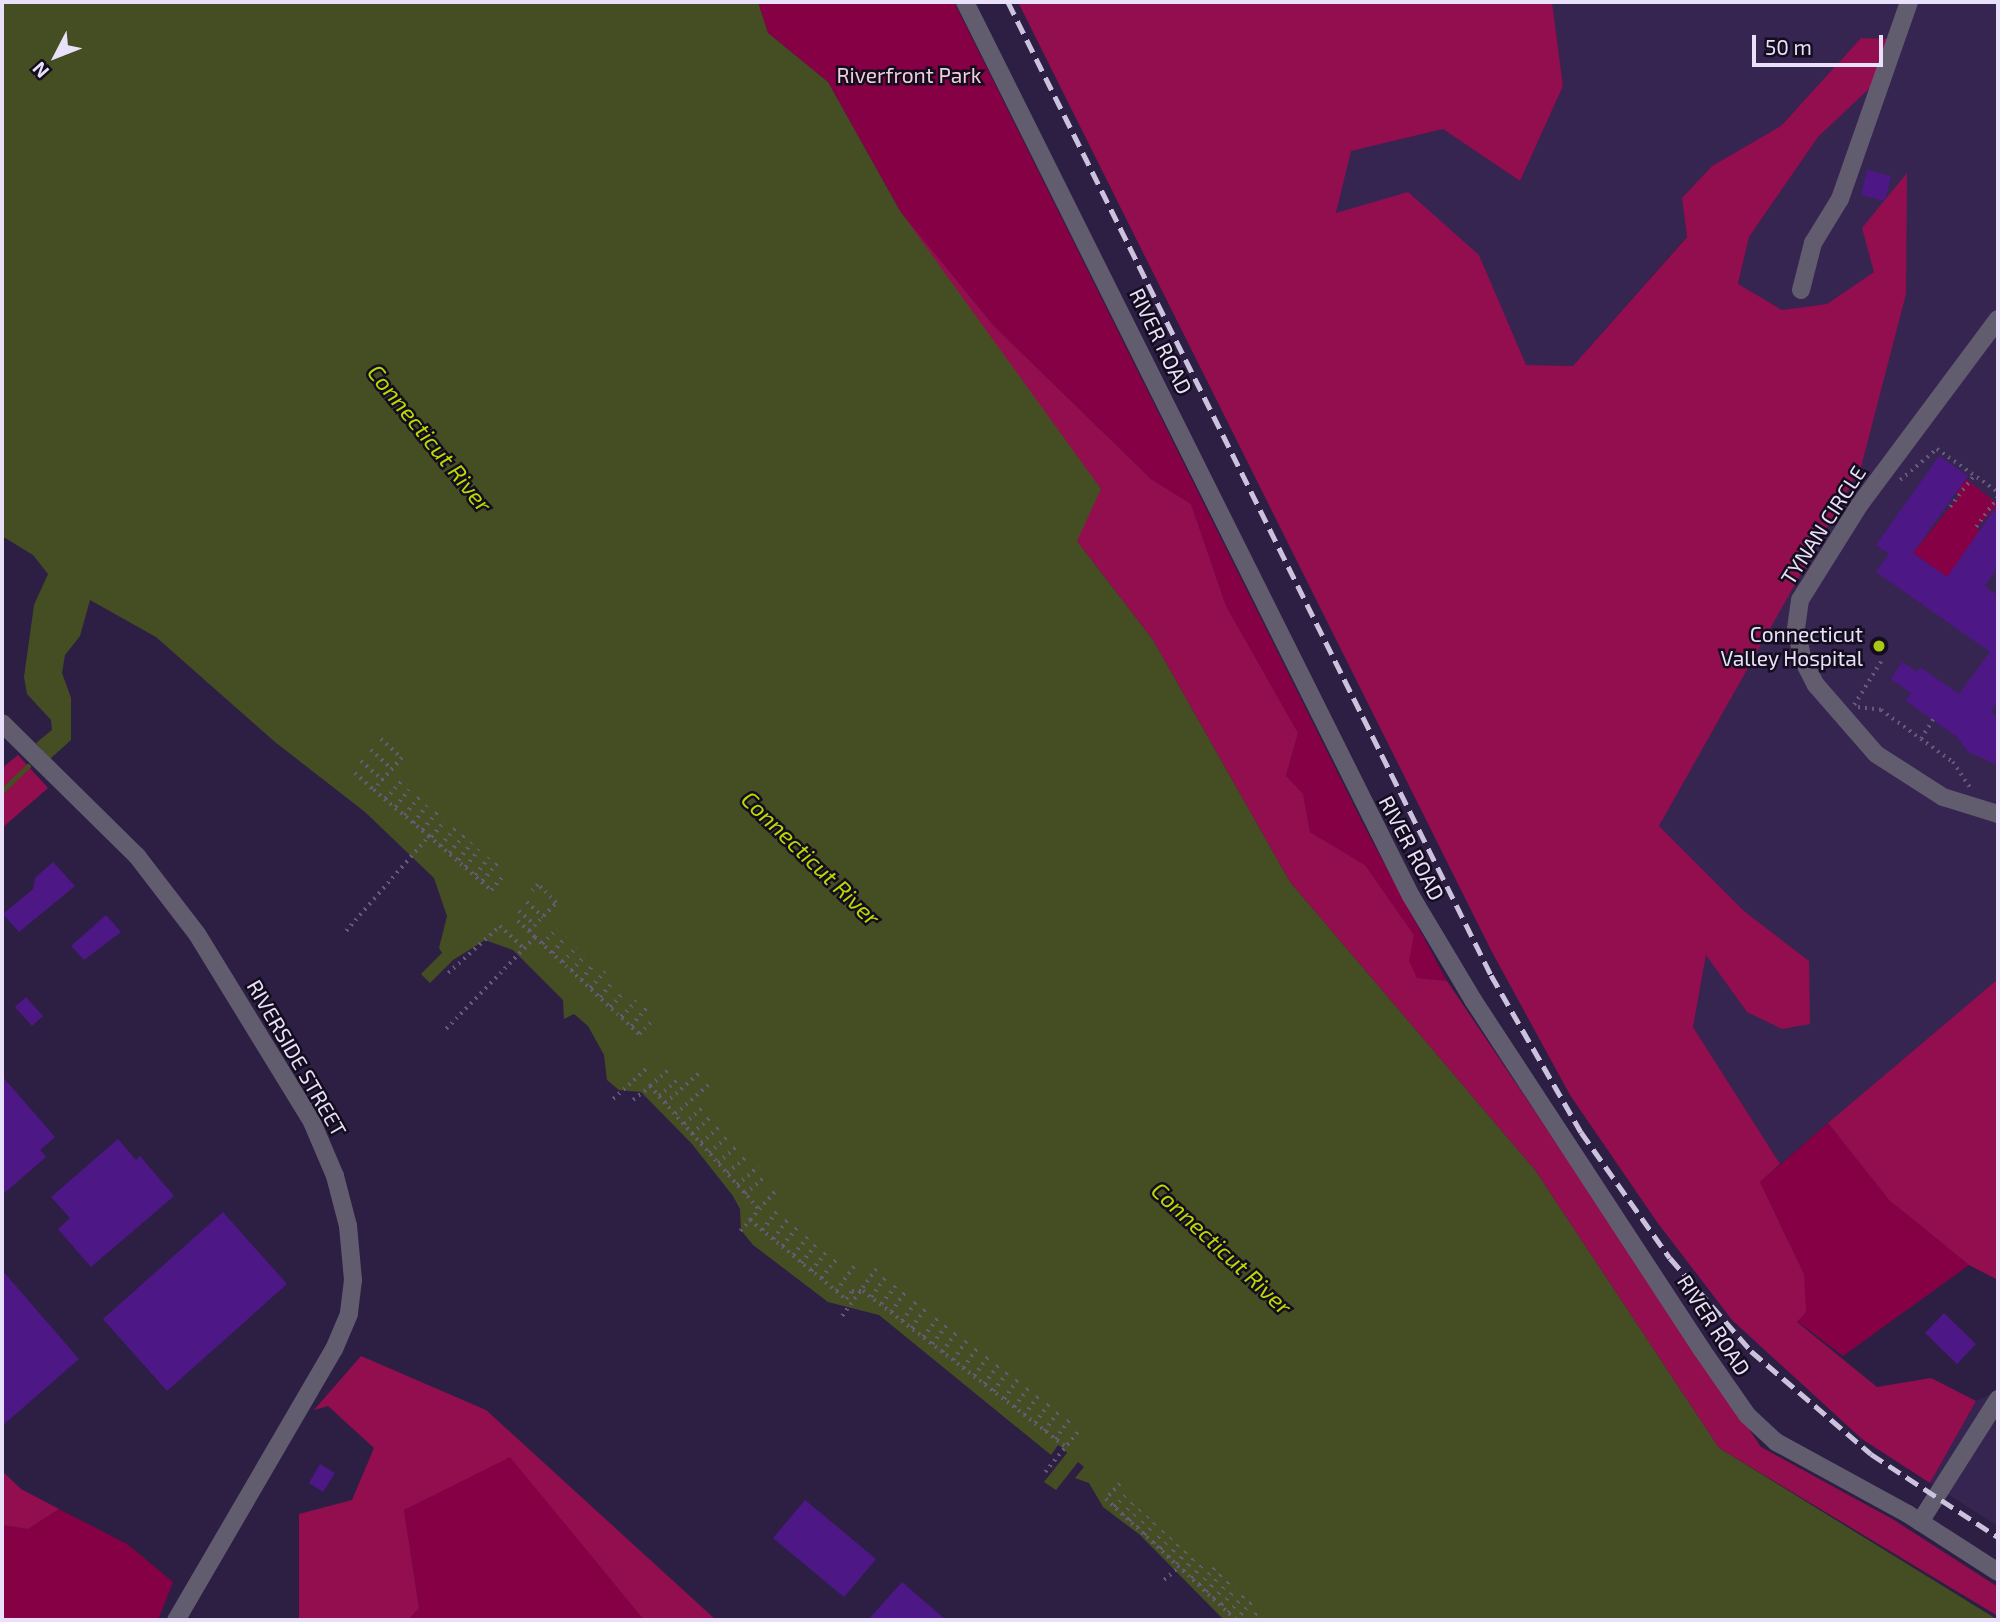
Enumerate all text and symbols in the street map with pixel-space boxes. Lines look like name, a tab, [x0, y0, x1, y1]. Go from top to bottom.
north arrow	[21, 21, 91, 91]
scale bar	[1755, 21, 1886, 65]
text: 50 m	[1765, 34, 1812, 59]
text: N	[27, 58, 53, 83]
park label: Riverfront Park	[837, 62, 981, 88]
street label: RIVER ROAD	[1125, 284, 1197, 398]
water label: Connecticut River	[362, 359, 498, 517]
street label: TYNAN CIRCLE	[1775, 461, 1871, 589]
place label: Connecticut Valley Hospital	[1720, 621, 1863, 671]
marker: Connecticut Valley Hospital	[1869, 636, 1889, 656]
water label: Connecticut River	[736, 785, 886, 931]
street label: RIVER ROAD	[1374, 791, 1450, 905]
street label: RIVERSIDE STREET	[242, 975, 352, 1141]
water label: Connecticut River	[1146, 1176, 1298, 1320]
street label: RIVER ROAD	[1672, 1270, 1756, 1380]

